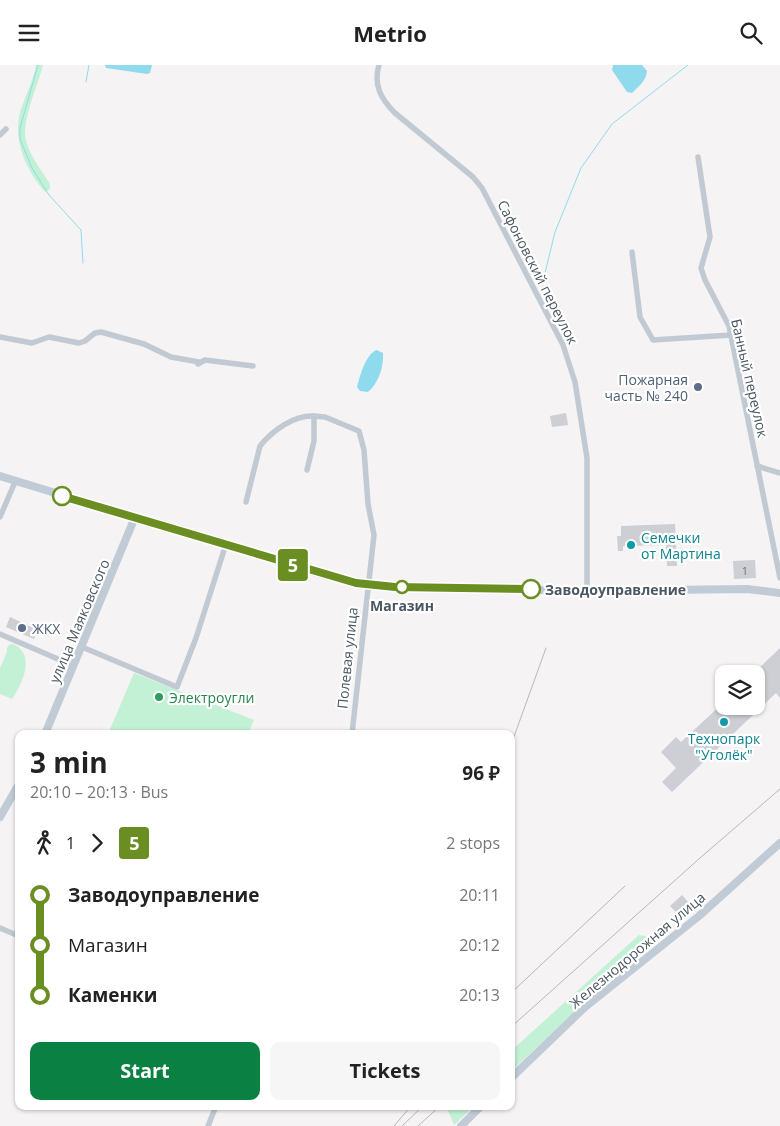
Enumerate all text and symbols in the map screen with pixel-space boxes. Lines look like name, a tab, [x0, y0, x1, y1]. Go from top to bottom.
text: Metrio	[353, 18, 427, 48]
icon: menu	[15, 19, 43, 47]
icon: search	[737, 19, 765, 47]
street label: Сафоновский переулок	[493, 197, 583, 348]
street label: Банный переулок	[727, 317, 773, 440]
place label: Пожарная часть № 240	[605, 370, 688, 405]
marker: Пожарная часть № 240	[692, 381, 704, 393]
unlabelled marker	[52, 486, 72, 506]
place label: Семечки от Мартина	[641, 528, 721, 563]
marker: Семечки от Мартина	[625, 539, 637, 551]
line badge: 5	[277, 549, 309, 581]
text: 5	[288, 553, 298, 577]
street label: улица Маяковского	[44, 556, 114, 686]
house number: 1	[742, 563, 748, 578]
marker: Заводоуправление	[521, 579, 541, 599]
marker: Магазин	[395, 580, 409, 594]
place label: Заводоуправление	[545, 580, 686, 599]
place label: Магазин	[370, 596, 434, 615]
street label: Полевая улица	[332, 606, 362, 710]
place label: ЖКХ	[32, 619, 61, 638]
marker: ЖКХ	[16, 622, 28, 634]
map controls	[715, 665, 765, 715]
button: layers	[715, 665, 765, 715]
place label: Электроугли	[169, 688, 254, 707]
marker: Электроугли	[153, 691, 165, 703]
marker: Технопарк "Уголёк"	[718, 716, 730, 728]
place label: Технопарк "Уголёк"	[688, 729, 761, 764]
text: 3 min	[30, 743, 108, 781]
text: 96 ₽	[462, 760, 500, 786]
text: 20:10 – 20:13 · Bus	[30, 781, 168, 803]
icon: walk	[30, 829, 58, 857]
icon: forward	[83, 829, 111, 857]
text: 5	[129, 831, 139, 855]
text: 1	[66, 832, 75, 854]
text: 2 stops	[446, 832, 500, 854]
text: Заводоуправление	[68, 882, 260, 908]
text: 20:11	[459, 884, 500, 906]
street label: Железнодорожная улица	[565, 888, 709, 1012]
text: Магазин	[68, 932, 148, 958]
text: 20:12	[459, 934, 500, 956]
text: Каменки	[68, 982, 158, 1008]
text: 20:13	[459, 984, 500, 1006]
button: Start	[30, 1042, 260, 1100]
button: Tickets	[270, 1042, 500, 1100]

